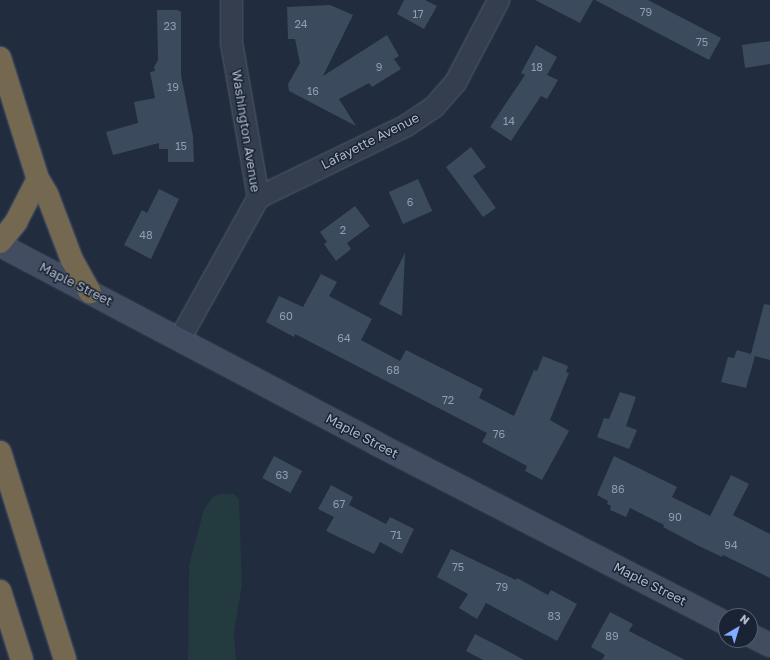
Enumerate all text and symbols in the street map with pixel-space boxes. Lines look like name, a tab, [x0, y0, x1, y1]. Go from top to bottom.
house number: 79	[640, 5, 652, 19]
house number: 17	[412, 7, 424, 21]
house number: 24	[294, 17, 308, 31]
house number: 23	[164, 19, 176, 33]
house number: 75	[696, 35, 708, 49]
house number: 9	[376, 60, 382, 74]
house number: 18	[531, 60, 543, 74]
street label: Washington Avenue	[229, 69, 263, 193]
house number: 19	[167, 80, 179, 94]
house number: 16	[307, 84, 319, 98]
street label: Lafayette Avenue	[318, 110, 422, 172]
house number: 14	[503, 114, 515, 128]
house number: 15	[175, 139, 187, 153]
house number: 6	[407, 195, 413, 209]
house number: 2	[340, 223, 346, 237]
house number: 48	[139, 228, 153, 242]
street label: Maple Street	[37, 259, 115, 309]
house number: 60	[279, 309, 293, 323]
house number: 64	[337, 331, 351, 345]
house number: 68	[386, 363, 400, 377]
house number: 72	[442, 393, 454, 407]
street label: Maple Street	[323, 410, 401, 462]
house number: 76	[493, 427, 505, 441]
house number: 63	[275, 468, 289, 482]
house number: 86	[611, 482, 625, 496]
house number: 67	[333, 497, 345, 511]
house number: 90	[668, 510, 682, 524]
house number: 71	[390, 528, 402, 542]
house number: 94	[724, 538, 738, 552]
street label: Maple Street	[611, 559, 689, 609]
house number: 75	[452, 560, 464, 574]
house number: 79	[496, 580, 508, 594]
north arrow	[718, 608, 758, 648]
house number: 83	[547, 609, 561, 623]
text: N	[738, 611, 752, 627]
house number: 89	[605, 629, 619, 643]

